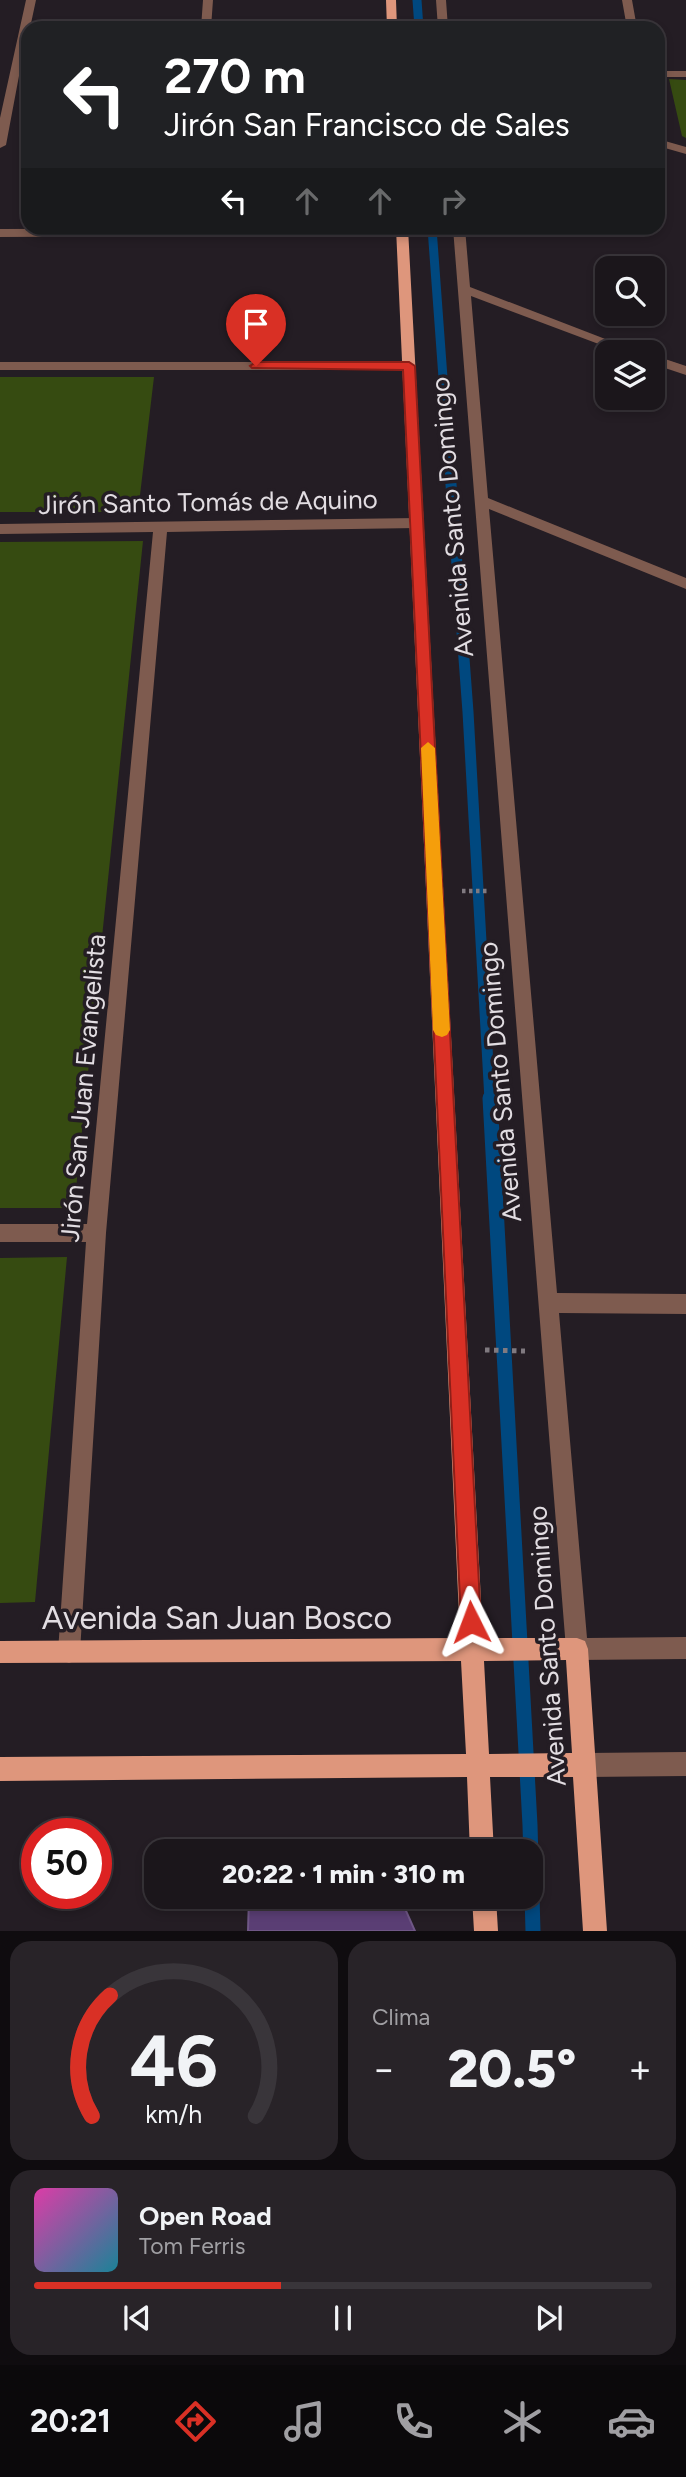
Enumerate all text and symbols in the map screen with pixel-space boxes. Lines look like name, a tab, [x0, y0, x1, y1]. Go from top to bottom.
text: 270 m	[164, 46, 306, 105]
icon: left	[49, 49, 140, 140]
text: Jirón San Francisco de Sales	[164, 106, 570, 144]
icon: left	[215, 182, 253, 220]
icon: ahead	[288, 182, 326, 220]
icon: ahead	[361, 182, 399, 220]
icon: right	[434, 182, 472, 220]
map controls	[595, 256, 665, 410]
button: search	[595, 256, 665, 326]
pin	[226, 294, 286, 366]
icon: arrive	[237, 305, 275, 343]
button: layers	[595, 340, 665, 410]
street label: Avenida Santo Domingo	[424, 376, 480, 658]
street label: Jirón Santo Tomás de Aquino	[38, 483, 378, 521]
street label: Jirón San Juan Evangelista	[54, 933, 112, 1243]
street label: Avenida Santo Domingo	[472, 941, 528, 1223]
street label: Avenida Santo Domingo	[521, 1505, 573, 1787]
position arrow	[434, 1585, 508, 1659]
street label: Avenida San Juan Bosco	[42, 1599, 392, 1637]
speed limit sign: 50	[21, 1818, 112, 1909]
text: 20:22 · 1 min · 310 m	[222, 1858, 465, 1890]
text: Clima	[372, 2003, 430, 2031]
text: 46	[130, 2018, 218, 2105]
text: 20.5°	[448, 2038, 576, 2100]
text: −	[372, 2046, 396, 2092]
text: +	[628, 2046, 652, 2092]
text: km/h	[145, 2099, 203, 2129]
text: Open Road	[139, 2200, 272, 2232]
text: Tom Ferris	[139, 2232, 245, 2260]
icon: previous	[118, 2299, 156, 2337]
icon: pause	[324, 2299, 362, 2337]
icon: next	[530, 2299, 568, 2337]
icon: directions	[171, 2397, 220, 2446]
icon: music	[280, 2397, 329, 2446]
icon: phone	[389, 2397, 438, 2446]
icon: climate	[498, 2397, 547, 2446]
icon: car	[607, 2397, 656, 2446]
text: 20:21	[30, 2402, 111, 2440]

